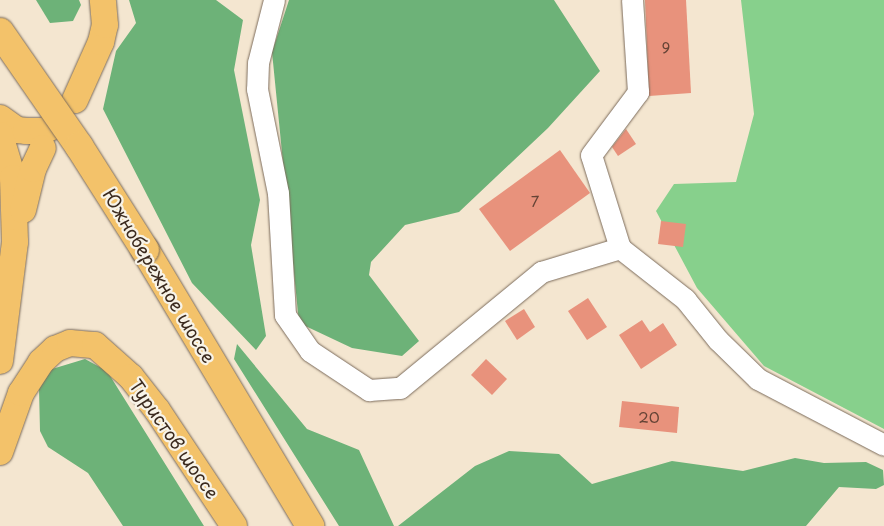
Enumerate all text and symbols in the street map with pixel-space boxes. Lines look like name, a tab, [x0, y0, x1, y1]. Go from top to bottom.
house number: 9	[662, 38, 670, 56]
street label: Южнобережное шоссе	[98, 185, 220, 367]
house number: 7	[531, 192, 539, 210]
street label: Туристов шоссе	[125, 375, 223, 503]
house number: 20	[638, 408, 660, 426]

